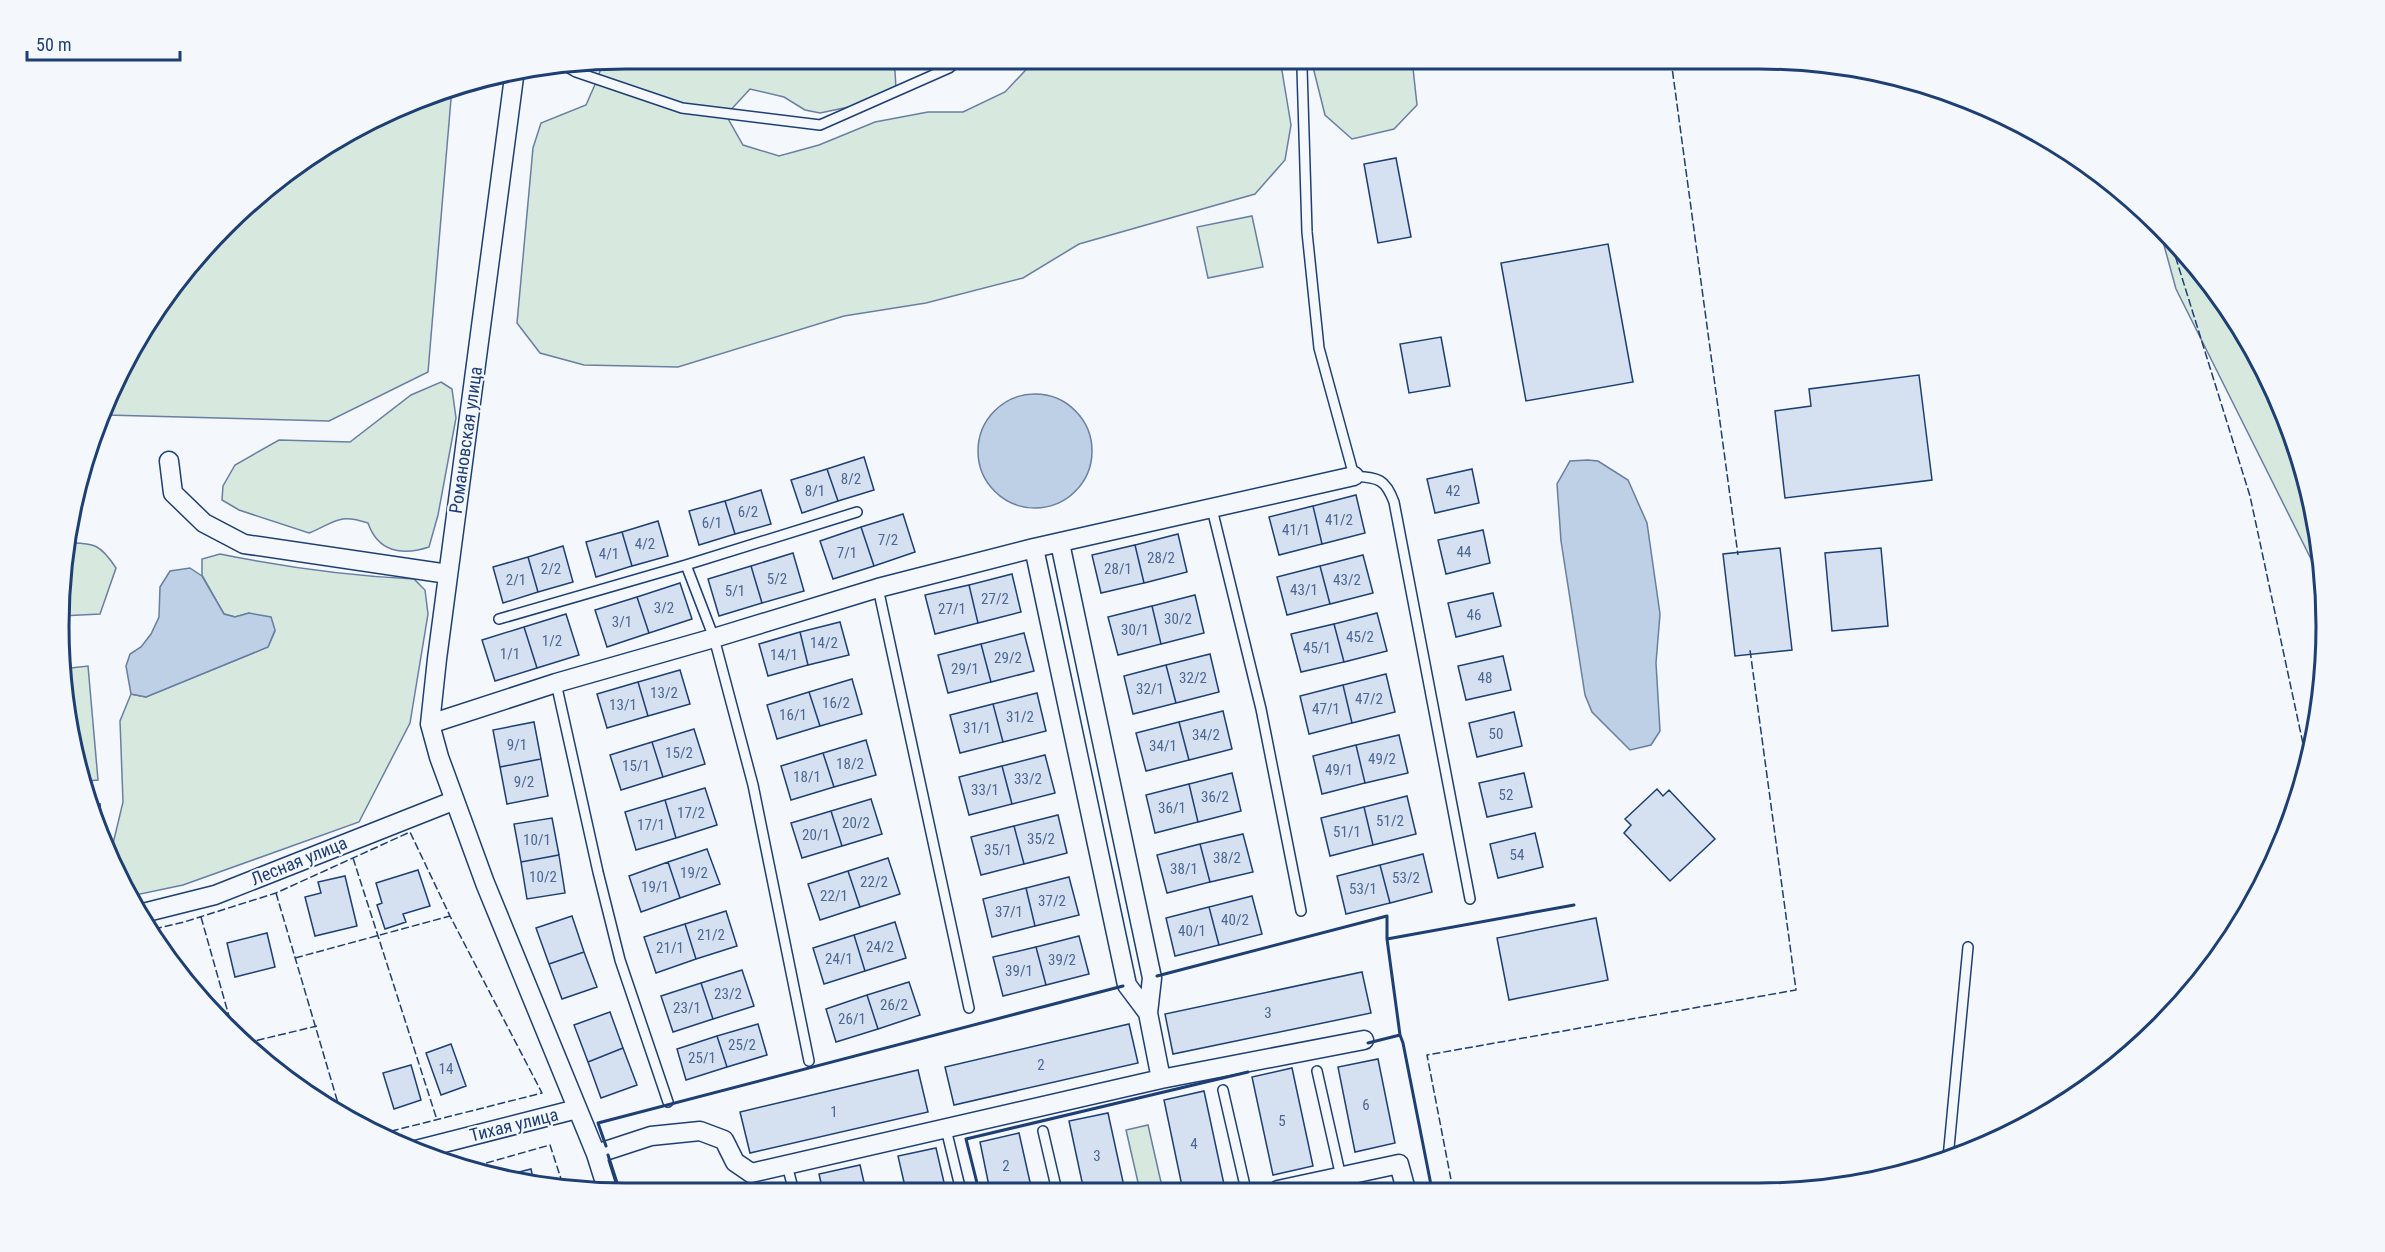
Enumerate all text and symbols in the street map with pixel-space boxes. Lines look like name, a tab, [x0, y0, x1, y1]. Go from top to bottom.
scale bar	[27, 24, 180, 62]
text: 50 m	[36, 34, 71, 55]
street label: Романовская улица	[445, 365, 486, 515]
house number: 8/2	[841, 470, 861, 488]
house number: 8/1	[805, 482, 825, 500]
house number: 42	[1446, 482, 1460, 500]
house number: 6/2	[738, 503, 758, 521]
house number: 41/2	[1325, 511, 1353, 529]
house number: 6/1	[702, 514, 722, 532]
house number: 41/1	[1282, 521, 1310, 539]
house number: 7/2	[878, 531, 898, 549]
house number: 4/2	[635, 535, 655, 553]
house number: 44	[1457, 543, 1471, 561]
house number: 7/1	[837, 544, 857, 562]
house number: 4/1	[599, 545, 619, 563]
house number: 28/2	[1147, 549, 1175, 567]
house number: 2/2	[541, 560, 561, 578]
house number: 28/1	[1104, 560, 1132, 578]
house number: 5/2	[767, 570, 787, 588]
house number: 2/1	[506, 571, 526, 589]
house number: 43/2	[1333, 571, 1361, 589]
house number: 43/1	[1290, 581, 1318, 599]
house number: 5/1	[725, 582, 745, 600]
house number: 27/2	[981, 590, 1009, 608]
house number: 3/2	[654, 599, 674, 617]
house number: 27/1	[938, 600, 966, 618]
house number: 46	[1467, 606, 1481, 624]
house number: 30/2	[1164, 610, 1192, 628]
house number: 3/1	[612, 613, 632, 631]
house number: 30/1	[1121, 621, 1149, 639]
house number: 45/2	[1346, 628, 1374, 646]
house number: 1/2	[542, 632, 562, 650]
house number: 14/2	[810, 634, 838, 652]
house number: 45/1	[1303, 639, 1331, 657]
house number: 1/1	[500, 645, 520, 663]
house number: 14/1	[770, 646, 798, 664]
house number: 29/2	[994, 649, 1022, 667]
house number: 29/1	[951, 660, 979, 678]
house number: 32/2	[1179, 669, 1207, 687]
house number: 48	[1478, 669, 1492, 687]
house number: 32/1	[1136, 680, 1164, 698]
house number: 13/2	[650, 684, 678, 702]
house number: 47/2	[1355, 690, 1383, 708]
house number: 16/2	[822, 694, 850, 712]
house number: 13/1	[609, 696, 637, 714]
house number: 47/1	[1312, 700, 1340, 718]
house number: 16/1	[779, 706, 807, 724]
house number: 31/2	[1006, 708, 1034, 726]
house number: 31/1	[963, 719, 991, 737]
house number: 50	[1489, 725, 1503, 743]
house number: 34/2	[1192, 726, 1220, 744]
house number: 9/1	[507, 736, 527, 754]
house number: 34/1	[1149, 737, 1177, 755]
house number: 15/2	[665, 744, 693, 762]
house number: 49/2	[1368, 750, 1396, 768]
house number: 18/2	[836, 755, 864, 773]
house number: 15/1	[622, 757, 650, 775]
house number: 49/1	[1325, 761, 1353, 779]
house number: 18/1	[793, 768, 821, 786]
house number: 33/2	[1014, 770, 1042, 788]
house number: 9/2	[514, 773, 534, 791]
house number: 33/1	[971, 781, 999, 799]
house number: 52	[1499, 786, 1513, 804]
house number: 36/2	[1201, 788, 1229, 806]
house number: 36/1	[1158, 799, 1186, 817]
house number: 17/2	[677, 804, 705, 822]
house number: 51/2	[1376, 812, 1404, 830]
house number: 20/2	[842, 814, 870, 832]
house number: 17/1	[637, 816, 665, 834]
house number: 51/1	[1333, 823, 1361, 841]
house number: 20/1	[802, 826, 830, 844]
house number: 35/2	[1027, 830, 1055, 848]
house number: 10/1	[523, 831, 551, 849]
street label: Лесная улица	[248, 832, 350, 889]
house number: 35/1	[984, 841, 1012, 859]
house number: 54	[1510, 846, 1524, 864]
house number: 38/2	[1213, 849, 1241, 867]
house number: 38/1	[1170, 860, 1198, 878]
house number: 19/2	[680, 864, 708, 882]
house number: 10/2	[529, 868, 557, 886]
house number: 53/2	[1392, 869, 1420, 887]
house number: 22/2	[860, 873, 888, 891]
house number: 19/1	[641, 878, 669, 896]
house number: 53/1	[1349, 880, 1377, 898]
house number: 22/1	[820, 887, 848, 905]
house number: 37/2	[1038, 892, 1066, 910]
house number: 37/1	[995, 903, 1023, 921]
house number: 40/2	[1221, 911, 1249, 929]
house number: 40/1	[1178, 922, 1206, 940]
house number: 21/2	[697, 926, 725, 944]
house number: 24/2	[866, 938, 894, 956]
house number: 21/1	[656, 939, 684, 957]
house number: 24/1	[825, 950, 853, 968]
house number: 39/2	[1048, 951, 1076, 969]
house number: 39/1	[1005, 962, 1033, 980]
house number: 23/2	[714, 985, 742, 1003]
house number: 26/2	[880, 996, 908, 1014]
house number: 23/1	[673, 999, 701, 1017]
house number: 3	[1264, 1004, 1272, 1022]
house number: 26/1	[838, 1010, 866, 1028]
house number: 25/2	[728, 1036, 756, 1054]
house number: 25/1	[688, 1049, 716, 1067]
house number: 2	[1037, 1056, 1045, 1074]
house number: 14	[439, 1060, 453, 1078]
house number: 6	[1362, 1096, 1370, 1114]
street label: Тихая улица	[467, 1103, 560, 1146]
house number: 1	[830, 1103, 838, 1121]
house number: 5	[1278, 1112, 1286, 1130]
house number: 4	[1190, 1135, 1198, 1153]
house number: 3	[1093, 1147, 1101, 1165]
house number: 2	[1002, 1157, 1010, 1175]

